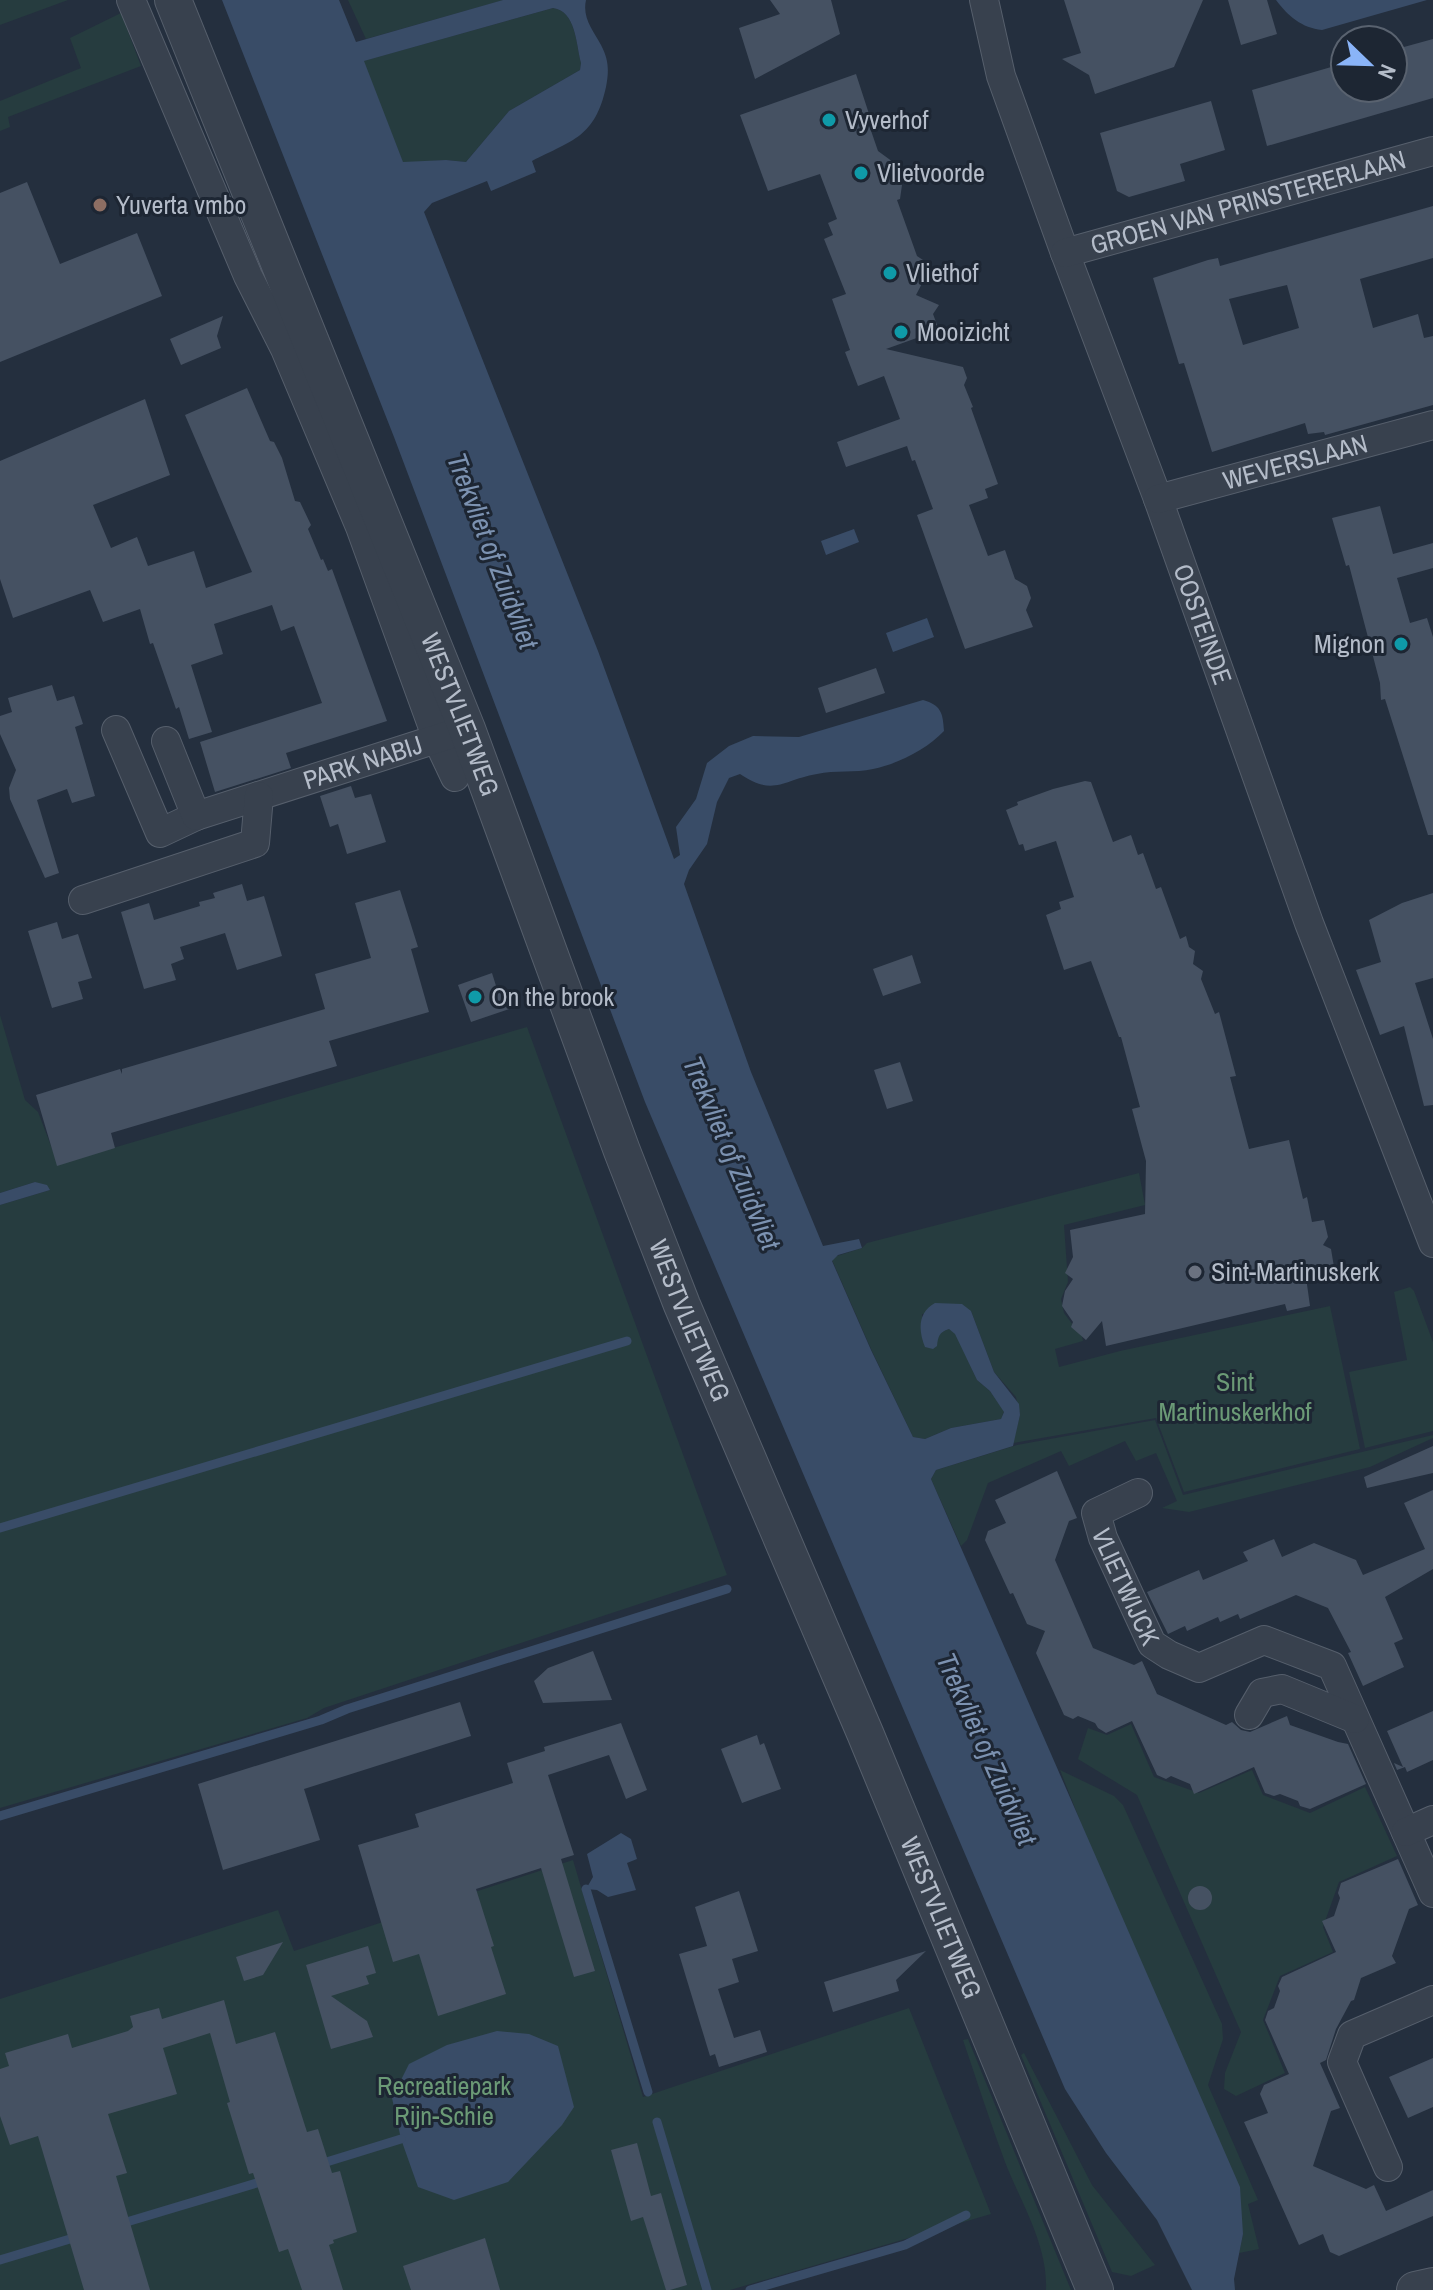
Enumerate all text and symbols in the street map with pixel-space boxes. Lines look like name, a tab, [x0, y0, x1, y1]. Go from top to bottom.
north arrow	[1329, 24, 1409, 104]
text: N	[1371, 60, 1404, 84]
place label: Vyverhof	[845, 102, 928, 137]
marker: Vyverhof	[820, 111, 838, 129]
street label: GROEN VAN PRINSTERERLAAN	[1086, 141, 1410, 262]
place label: Vlietvoorde	[877, 155, 985, 190]
marker: Vlietvoorde	[852, 164, 870, 182]
place label: Yuverta vmbo	[116, 187, 246, 222]
marker: Yuverta vmbo	[91, 196, 109, 214]
place label: Vliethof	[906, 255, 978, 290]
marker: Vliethof	[881, 264, 899, 282]
place label: Mooizicht	[917, 314, 1010, 349]
marker: Mooizicht	[892, 323, 910, 341]
street label: WEVERSLAAN	[1219, 425, 1371, 498]
water label: Trekvliet of Zuidvliet	[438, 448, 548, 655]
street label: OOSTEINDE	[1165, 559, 1241, 689]
place label: Mignon	[1314, 626, 1385, 661]
street label: WESTVLIETWEG	[413, 628, 508, 800]
marker: Mignon	[1392, 635, 1410, 653]
street label: PARK NABIJ	[299, 727, 427, 797]
place label: On the brook	[491, 979, 615, 1014]
marker: On the brook	[466, 988, 484, 1006]
water label: Trekvliet of Zuidvliet	[674, 1050, 790, 1256]
street label: WESTVLIETWEG	[641, 1234, 739, 1406]
place label: Sint-Martinuskerk	[1211, 1254, 1380, 1289]
marker: Sint-Martinuskerk	[1186, 1263, 1204, 1281]
park label: Sint Martinuskerkhof	[1159, 1364, 1311, 1429]
street label: VLIETWIJCK	[1084, 1524, 1168, 1651]
water label: Trekvliet of Zuidvliet	[928, 1647, 1047, 1852]
street label: WESTVLIETWEG	[893, 1831, 991, 2003]
park label: Recreatiepark Rijn-Schie	[377, 2068, 511, 2133]

